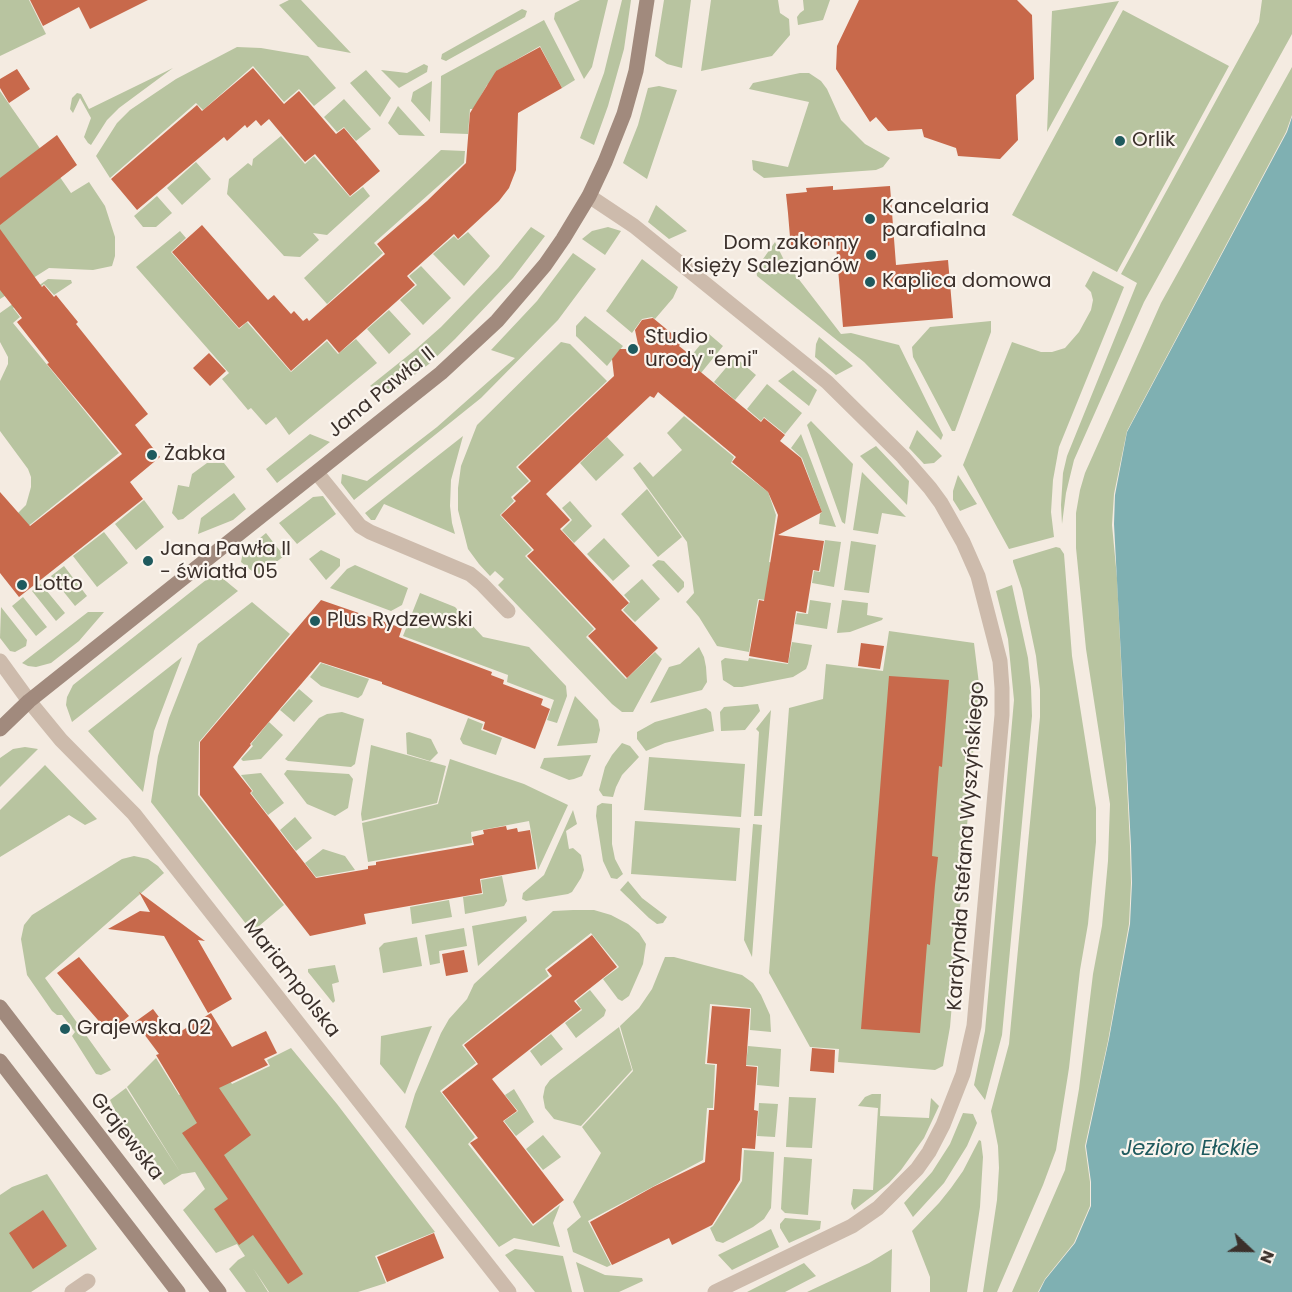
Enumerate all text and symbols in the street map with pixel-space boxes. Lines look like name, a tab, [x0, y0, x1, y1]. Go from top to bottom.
place label: Orlik	[1132, 129, 1175, 153]
marker: Orlik	[1113, 134, 1127, 148]
place label: Kancelaria parafialna	[882, 196, 989, 243]
marker: Kancelaria parafialna	[863, 212, 877, 226]
place label: Dom zakonny Księży Salezjanów	[681, 232, 859, 279]
marker: Dom zakonny Księży Salezjanów	[864, 248, 878, 262]
place label: Kaplica domowa	[882, 270, 1051, 294]
marker: Kaplica domowa	[863, 275, 877, 289]
place label: Studio urody "emi"	[645, 326, 758, 373]
street label: Jana Pawła II	[324, 342, 440, 444]
marker: Studio urody "emi"	[626, 342, 640, 356]
place label: Żabka	[164, 443, 226, 467]
marker: Żabka	[145, 448, 159, 462]
place label: Jana Pawła II - światła 05	[160, 538, 291, 585]
marker: Jana Pawła II - światła 05	[141, 554, 155, 568]
place label: Lotto	[34, 573, 83, 597]
marker: Lotto	[15, 578, 29, 592]
place label: Plus Rydzewski	[327, 609, 473, 633]
marker: Plus Rydzewski	[308, 614, 322, 628]
street label: Kardynała Stefana Wyszyńskiego	[944, 681, 990, 1011]
street label: Mariampolska	[238, 915, 344, 1043]
place label: Grajewska 02	[77, 1017, 211, 1041]
marker: Grajewska 02	[58, 1022, 72, 1036]
street label: Grajewska	[84, 1088, 168, 1186]
water label: Jezioro Ełckie	[1121, 1137, 1259, 1163]
north arrow	[1220, 1220, 1280, 1280]
text: N	[1254, 1247, 1280, 1267]

